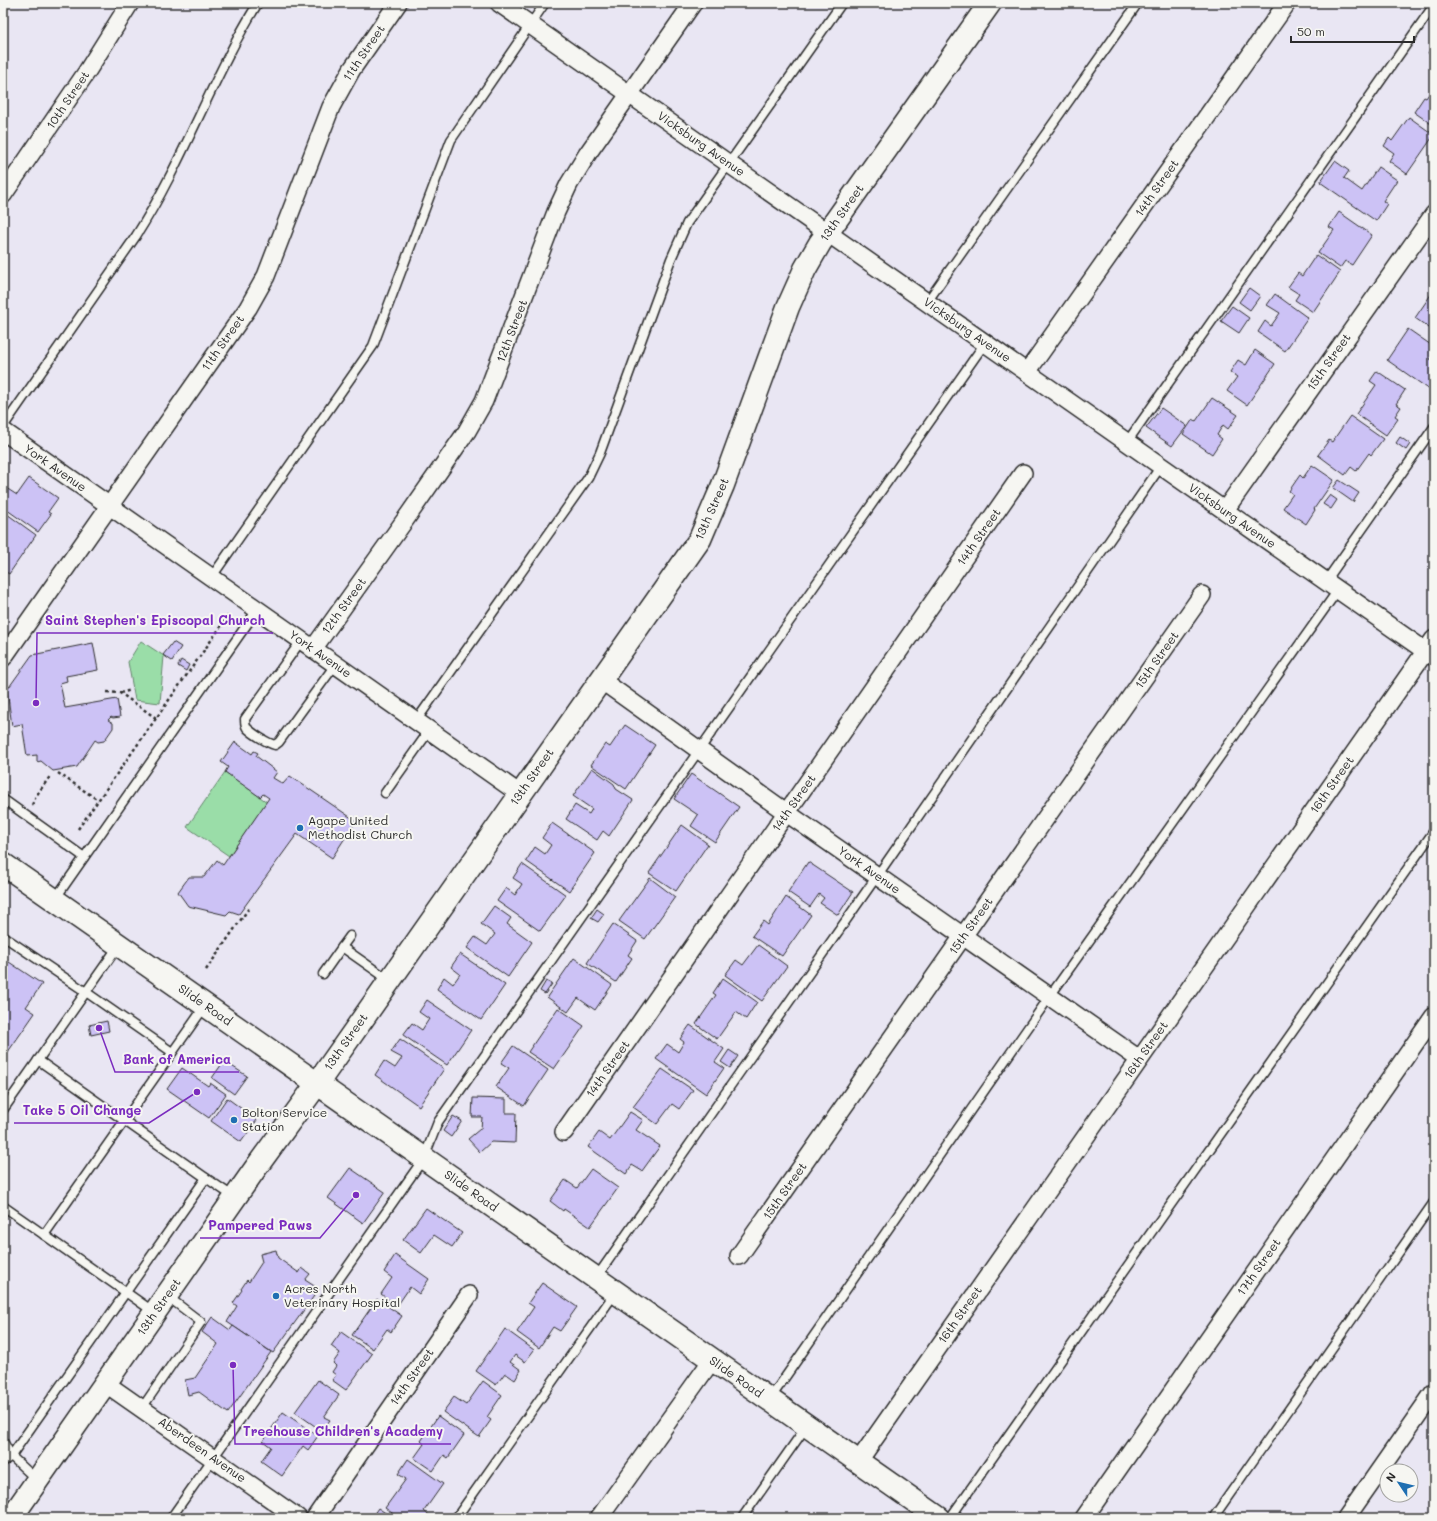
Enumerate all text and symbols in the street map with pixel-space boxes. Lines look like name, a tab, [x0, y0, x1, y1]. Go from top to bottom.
scale bar	[1291, 18, 1414, 44]
street label: 11th Street	[338, 21, 388, 84]
text: 50 m	[1297, 23, 1325, 39]
street label: 10th Street	[42, 67, 92, 132]
street label: Vicksburg Avenue	[655, 107, 748, 179]
street label: 14th Street	[1131, 156, 1182, 219]
street label: 13th Street	[816, 181, 867, 244]
street label: Vicksburg Avenue	[921, 293, 1014, 365]
street label: 12th Street	[492, 297, 530, 364]
street label: 11th Street	[197, 311, 247, 374]
street label: 15th Street	[1303, 330, 1354, 393]
street label: York Avenue	[21, 440, 90, 495]
street label: 13th Street	[690, 475, 732, 542]
street label: Vicksburg Avenue	[1186, 479, 1279, 551]
street label: 14th Street	[953, 505, 1004, 568]
street label: 12th Street	[317, 574, 369, 637]
callout: Saint Stephen's Episcopal Church	[37, 608, 273, 633]
text: Saint Stephen's Episcopal Church	[45, 611, 265, 628]
street label: York Avenue	[286, 626, 355, 681]
street label: 15th Street	[1131, 628, 1182, 691]
street label: 13th Street	[506, 745, 557, 808]
street label: 16th Street	[1305, 753, 1357, 816]
street label: 14th Street	[768, 771, 819, 834]
place label: Agape United Methodist Church	[308, 812, 412, 842]
marker: Agape United Methodist Church	[295, 823, 305, 833]
street label: York Avenue	[835, 842, 904, 897]
street label: 15th Street	[945, 894, 996, 957]
street label: Slide Road	[176, 980, 236, 1029]
street label: 13th Street	[320, 1010, 371, 1073]
street label: 16th Street	[1119, 1018, 1171, 1081]
street label: 14th Street	[582, 1037, 633, 1100]
callout: Bank of America	[115, 1047, 239, 1072]
text: Bank of America	[123, 1050, 231, 1067]
callout: Take 5 Oil Change	[14, 1098, 149, 1123]
text: Take 5 Oil Change	[23, 1101, 142, 1118]
place label: Bolton Service Station	[242, 1104, 327, 1134]
marker: Bolton Service Station	[229, 1115, 239, 1125]
street label: 15th Street	[759, 1159, 810, 1222]
street label: Slide Road	[442, 1166, 502, 1215]
callout: Pampered Paws	[200, 1213, 320, 1238]
text: Pampered Paws	[208, 1216, 312, 1233]
street label: 17th Street	[1233, 1235, 1284, 1298]
street label: 13th Street	[133, 1275, 184, 1338]
place label: Acres North Veterinary Hospital	[284, 1280, 400, 1310]
street label: 16th Street	[933, 1283, 985, 1346]
marker: Acres North Veterinary Hospital	[271, 1291, 281, 1301]
street label: 14th Street	[386, 1345, 437, 1408]
street label: Slide Road	[707, 1352, 767, 1401]
street label: Aberdeen Avenue	[155, 1413, 250, 1486]
callout: Treehouse Children's Academy	[235, 1419, 451, 1444]
text: Treehouse Children's Academy	[243, 1422, 443, 1440]
north arrow	[1379, 1463, 1419, 1503]
text: N	[1382, 1469, 1399, 1485]

